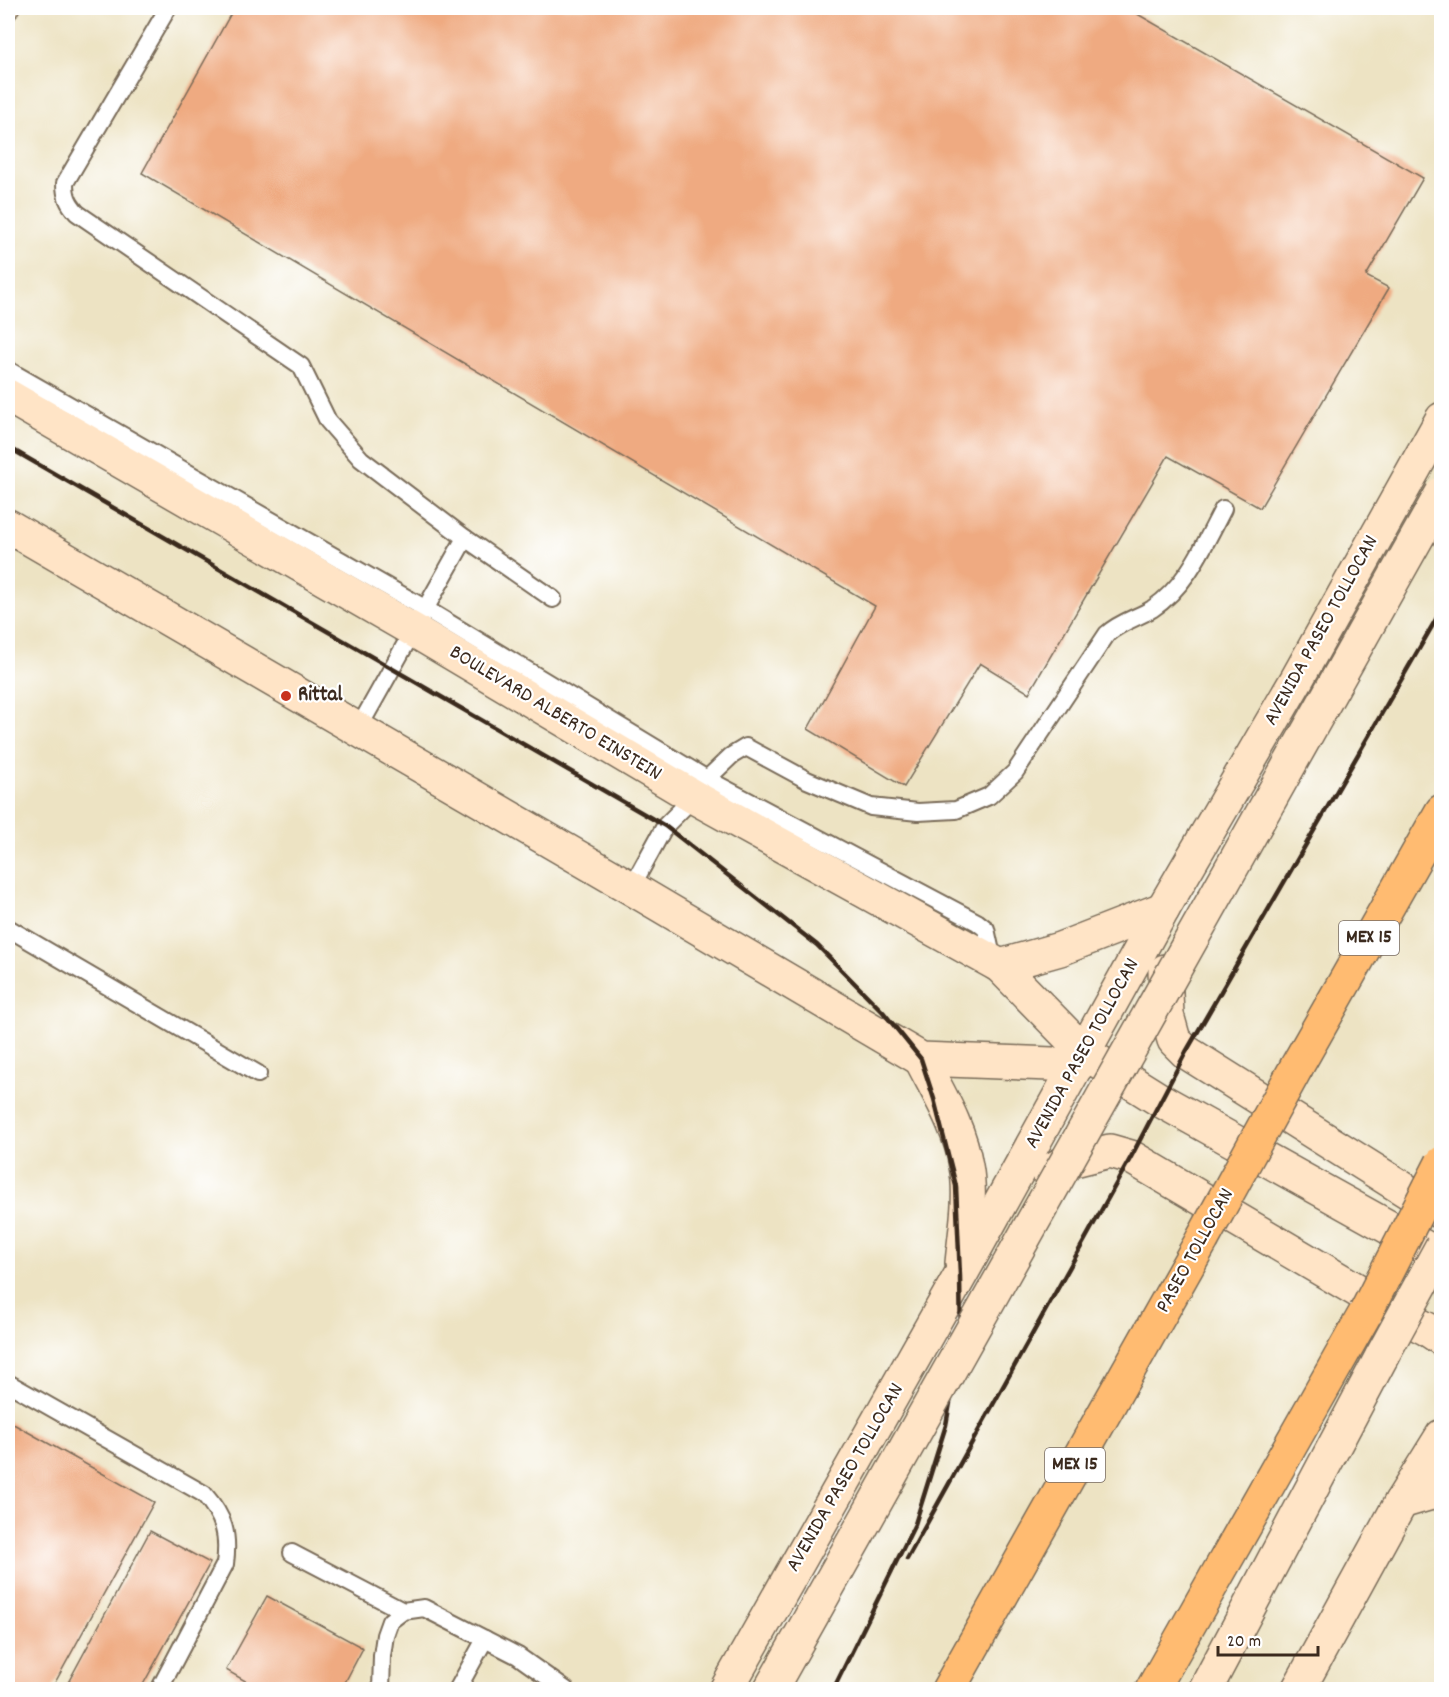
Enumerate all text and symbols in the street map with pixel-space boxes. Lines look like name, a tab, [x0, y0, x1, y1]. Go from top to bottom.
street label: AVENIDA PASEO TOLLOCAN	[1257, 530, 1387, 732]
street label: BOULEVARD ALBERTO EINSTEIN	[443, 639, 667, 789]
place label: Rittal	[298, 681, 343, 711]
marker: Rittal	[279, 689, 293, 703]
road number: MEX 15	[1339, 921, 1399, 955]
street label: AVENIDA PASEO TOLLOCAN	[1018, 953, 1148, 1155]
street label: PASEO TOLLOCAN	[1149, 1183, 1243, 1319]
street label: AVENIDA PASEO TOLLOCAN	[780, 1378, 912, 1578]
road number: MEX 15	[1045, 1448, 1105, 1482]
scale bar	[1218, 1619, 1318, 1657]
text: 20 m	[1227, 1630, 1261, 1655]

